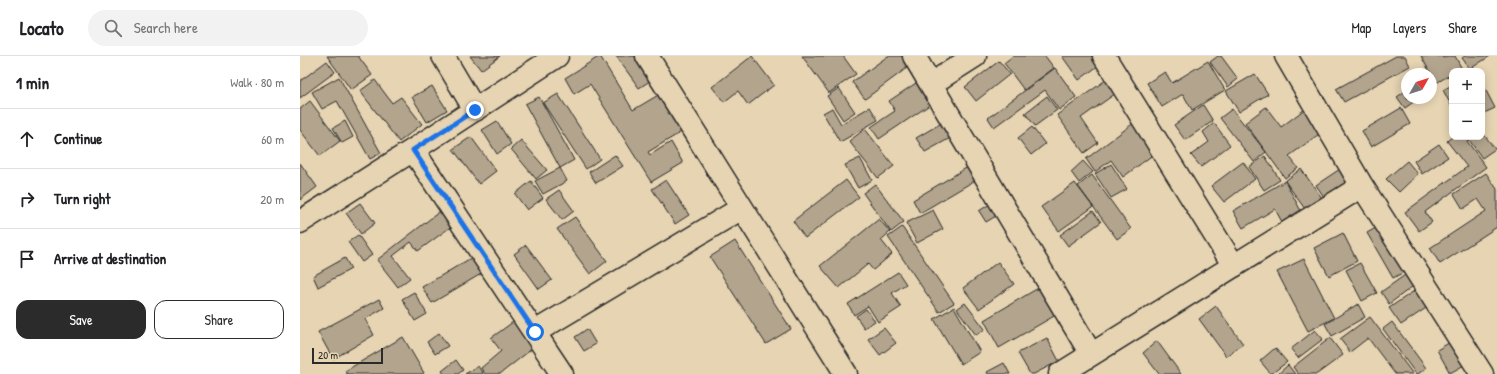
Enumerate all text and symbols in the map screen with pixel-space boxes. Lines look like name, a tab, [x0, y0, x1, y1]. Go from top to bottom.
search box	[88, 10, 368, 46]
text: Locato	[20, 15, 64, 41]
icon: search	[102, 17, 124, 39]
text: Search here	[134, 17, 198, 38]
text: Map	[1351, 18, 1371, 37]
text: Layers	[1393, 18, 1426, 37]
text: Share	[1448, 18, 1477, 37]
north arrow	[1401, 68, 1437, 104]
map controls	[1449, 68, 1485, 140]
button: +	[1449, 68, 1485, 104]
text: 1 min	[16, 71, 49, 94]
text: Walk · 80 m	[230, 73, 284, 91]
route end	[466, 101, 484, 119]
button: −	[1449, 104, 1485, 140]
icon: ahead	[16, 128, 38, 150]
text: Continue	[54, 128, 102, 149]
text: 60 m	[261, 130, 284, 148]
icon: right	[16, 188, 38, 210]
text: Turn right	[54, 188, 110, 209]
text: 20 m	[260, 190, 284, 208]
icon: arrive	[16, 248, 38, 270]
text: Arrive at destination	[54, 248, 166, 269]
button: Save	[16, 300, 146, 339]
button: Share	[154, 300, 284, 339]
route start	[526, 323, 544, 341]
scale bar	[312, 346, 383, 365]
text: 20 m	[318, 348, 338, 362]

